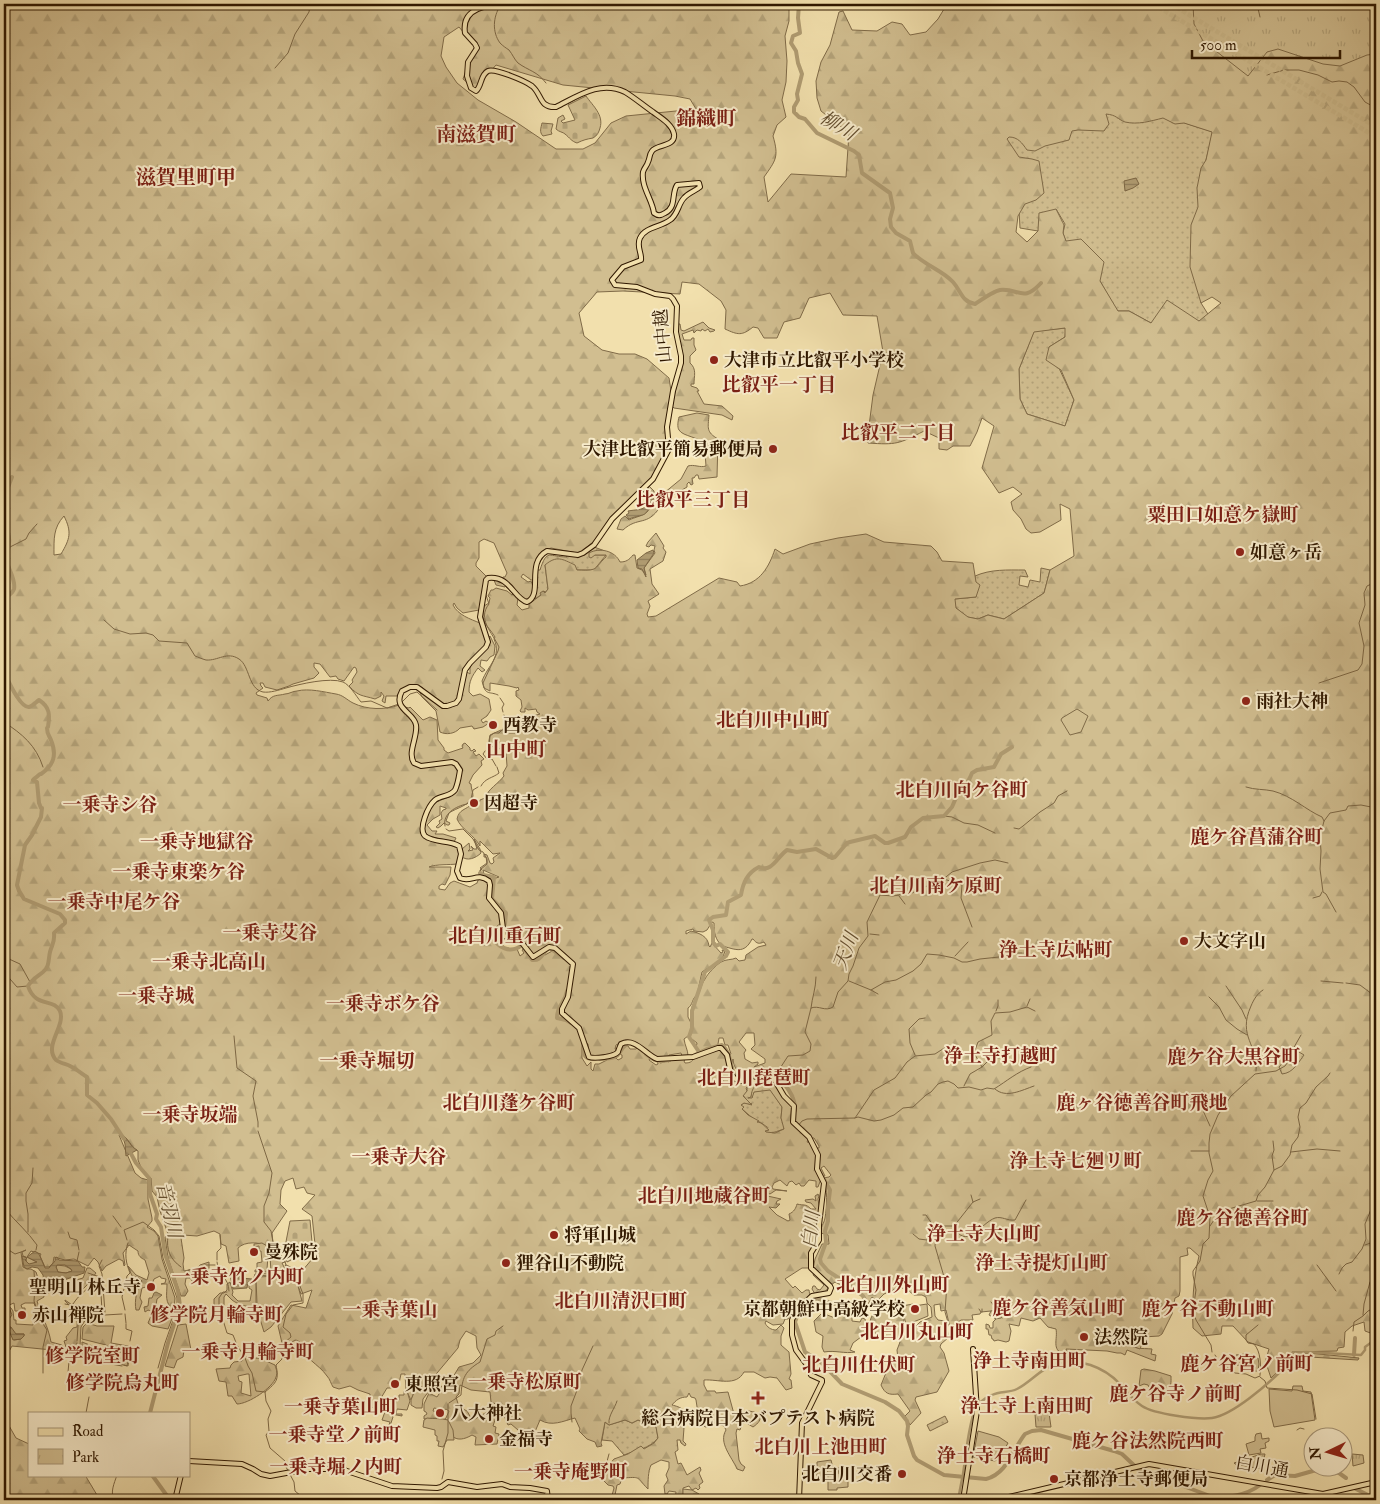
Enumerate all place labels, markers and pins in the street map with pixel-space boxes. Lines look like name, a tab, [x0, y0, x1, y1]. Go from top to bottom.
place label: 大津市立比叡平小学校	[724, 349, 904, 372]
marker: 大津市立比叡平小学校	[708, 354, 720, 366]
place label: 大津比叡平簡易郵便局	[583, 438, 763, 461]
marker: 大津比叡平簡易郵便局	[767, 443, 779, 455]
place label: 如意ヶ岳	[1250, 541, 1322, 564]
marker: 如意ヶ岳	[1234, 546, 1246, 558]
place label: 雨社大神	[1256, 690, 1328, 713]
marker: 雨社大神	[1240, 695, 1252, 707]
place label: 西教寺	[503, 714, 557, 737]
marker: 西教寺	[487, 719, 499, 731]
place label: 因超寺	[484, 792, 538, 815]
marker: 因超寺	[468, 797, 480, 809]
place label: 大文字山	[1194, 930, 1266, 953]
marker: 大文字山	[1178, 935, 1190, 947]
place label: 将軍山城	[564, 1224, 636, 1247]
marker: 将軍山城	[548, 1229, 560, 1241]
place label: 曼殊院	[264, 1241, 318, 1264]
marker: 曼殊院	[248, 1246, 260, 1258]
place label: 狸谷山不動院	[516, 1252, 624, 1275]
marker: 狸谷山不動院	[500, 1257, 512, 1269]
place label: 聖明山 林丘寺	[29, 1276, 141, 1299]
marker: 聖明山 林丘寺	[145, 1281, 157, 1293]
place label: 京都朝鮮中高級学校	[743, 1298, 905, 1321]
marker: 京都朝鮮中高級学校	[909, 1303, 921, 1315]
place label: 赤山禅院	[32, 1304, 104, 1327]
marker: 赤山禅院	[16, 1309, 28, 1321]
place label: 法然院	[1094, 1326, 1148, 1349]
marker: 法然院	[1078, 1331, 1090, 1343]
place label: 東照宮	[405, 1373, 459, 1396]
marker: 東照宮	[389, 1378, 401, 1390]
marker: 総合病院日本バプテスト病院	[751, 1391, 765, 1405]
place label: 八大神社	[450, 1402, 522, 1425]
marker: 八大神社	[434, 1407, 446, 1419]
place label: 総合病院日本バプテスト病院	[641, 1407, 875, 1430]
place label: 金福寺	[499, 1428, 553, 1451]
marker: 金福寺	[483, 1433, 495, 1445]
place label: 北白川交番	[802, 1463, 892, 1486]
marker: 北白川交番	[896, 1468, 908, 1480]
place label: 京都浄土寺郵便局	[1064, 1468, 1208, 1491]
marker: 京都浄土寺郵便局	[1048, 1473, 1060, 1485]

